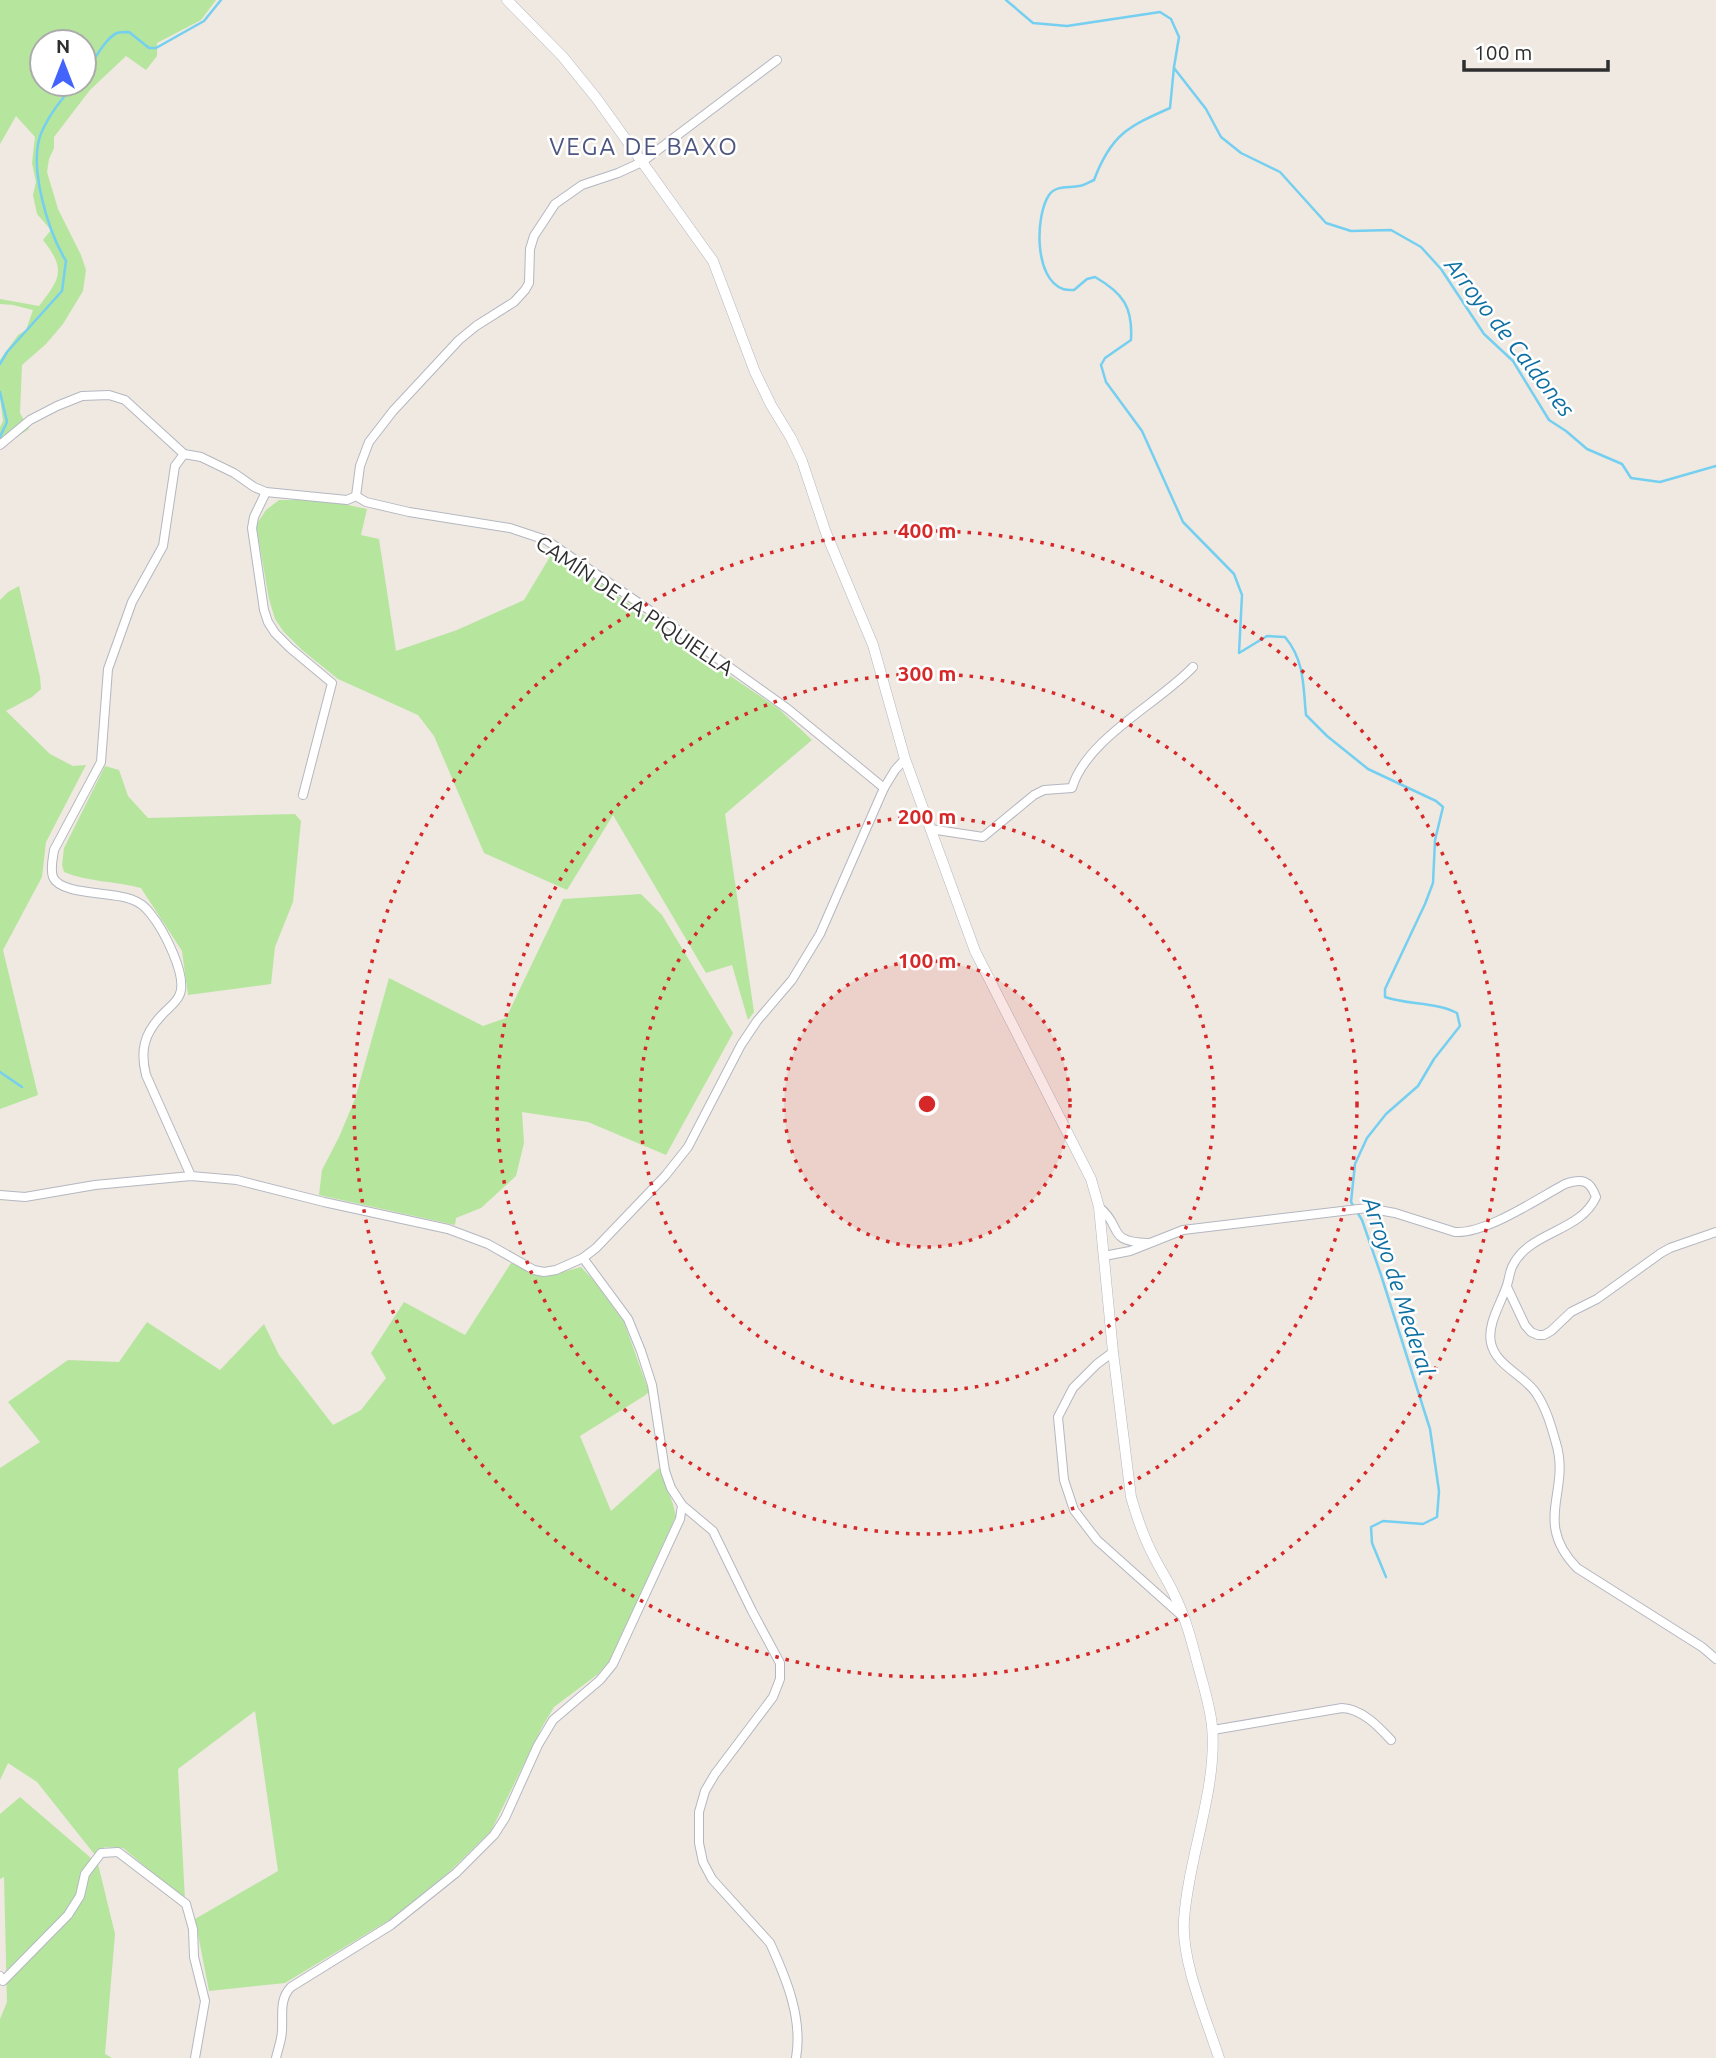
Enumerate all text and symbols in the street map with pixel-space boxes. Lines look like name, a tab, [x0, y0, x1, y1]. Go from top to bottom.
north arrow	[28, 28, 98, 98]
scale bar	[1464, 28, 1608, 72]
text: N	[56, 35, 70, 57]
text: 100 m	[1474, 40, 1532, 64]
district label: VEGA DE BAXO	[549, 133, 739, 160]
water label: Arroyo de Caldones	[1440, 252, 1580, 422]
text: 400 m	[898, 518, 956, 542]
street label: CAMÍN DE LA PIQUIELLA	[532, 530, 739, 680]
text: 300 m	[898, 661, 956, 685]
text: 200 m	[898, 804, 956, 828]
text: 100 m	[898, 948, 956, 972]
centre of rings	[915, 1092, 939, 1116]
water label: Arroyo de Mederal	[1358, 1193, 1440, 1379]

